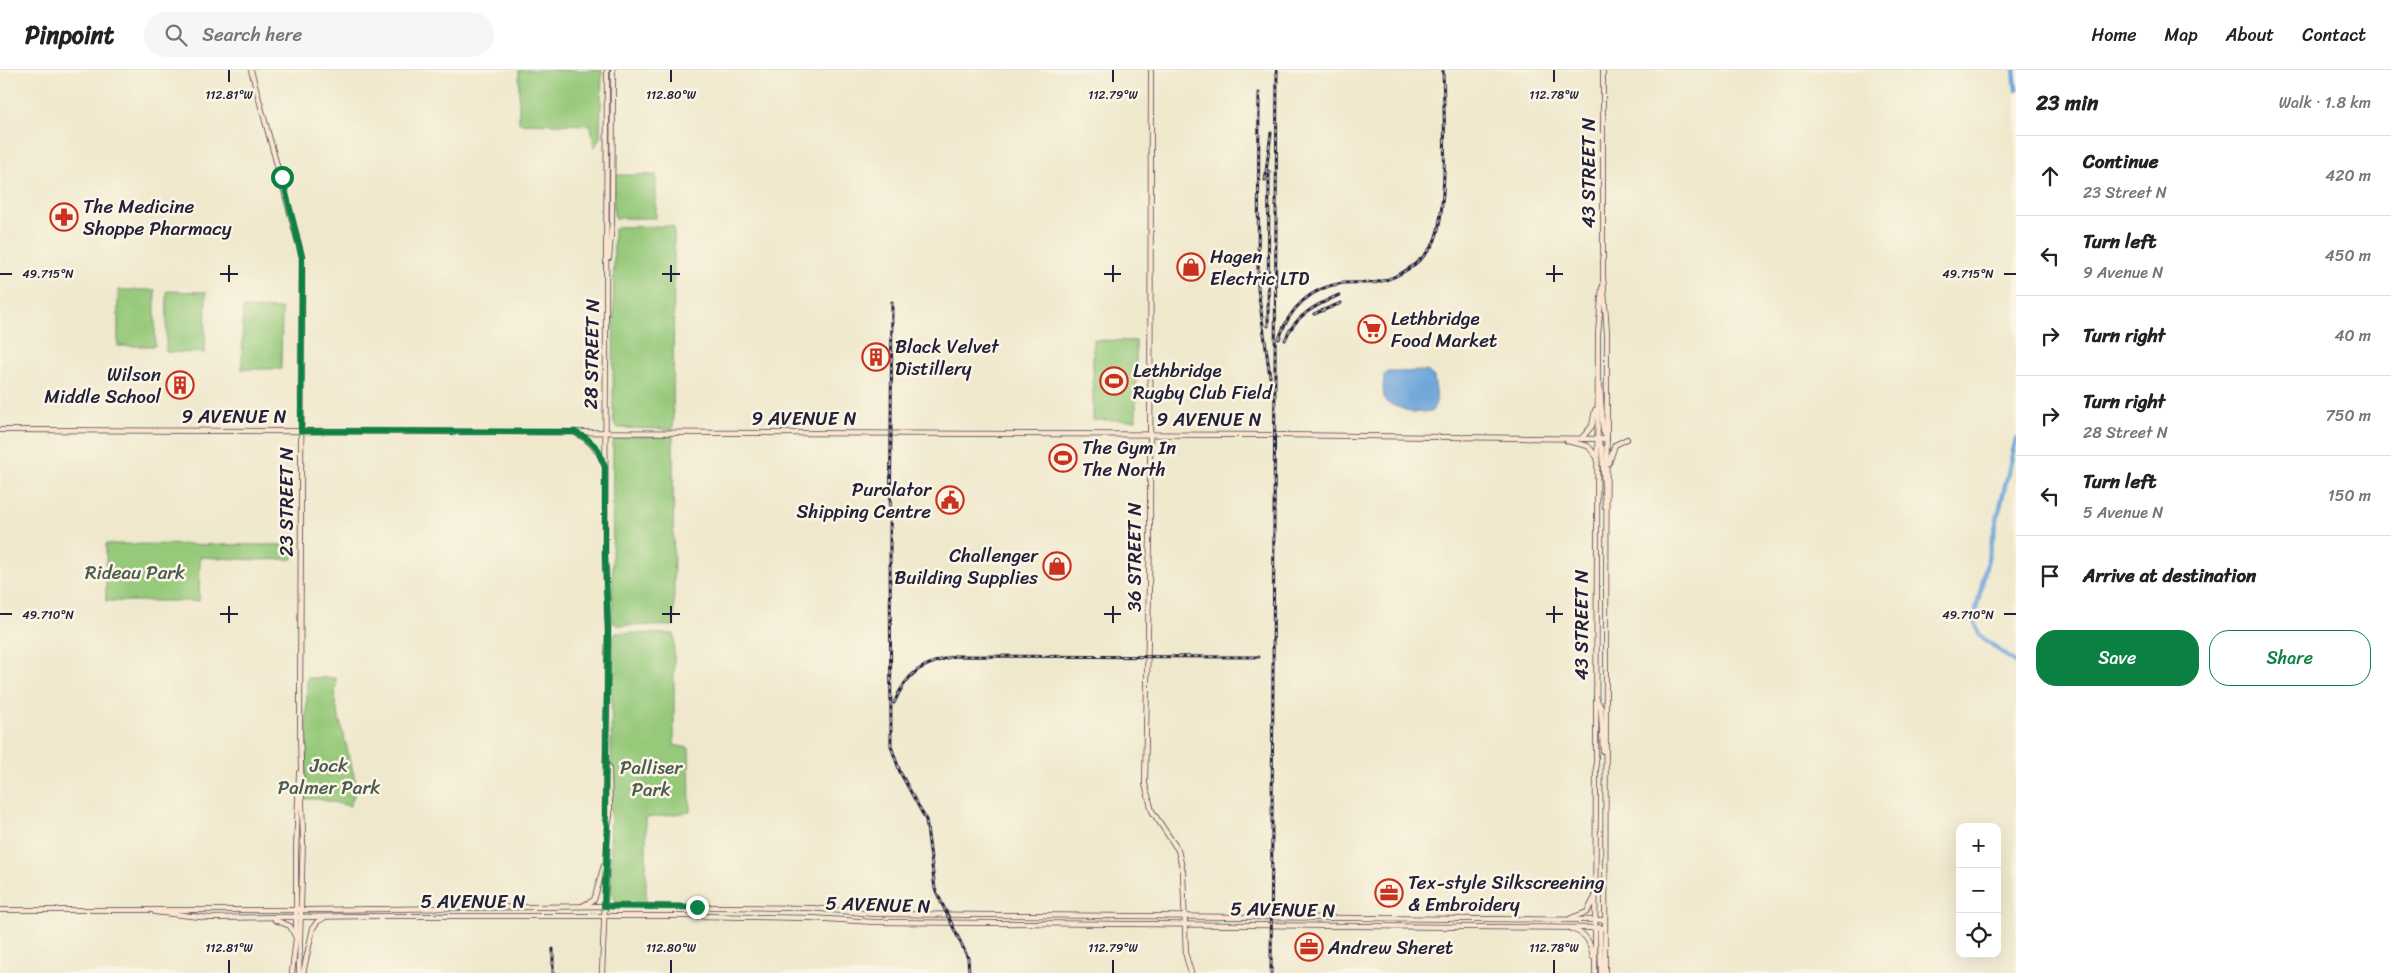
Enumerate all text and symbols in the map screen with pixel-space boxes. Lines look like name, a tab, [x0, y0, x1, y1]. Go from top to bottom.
search box	[144, 12, 494, 57]
text: Pinpoint	[25, 14, 114, 56]
text: Search here	[202, 18, 302, 51]
text: Home	[2092, 19, 2137, 51]
text: Map	[2165, 19, 2198, 51]
text: About	[2226, 19, 2274, 51]
text: Contact	[2302, 19, 2366, 51]
icon: search	[162, 21, 190, 49]
text: 112.81°W	[205, 84, 254, 106]
text: 112.80°W	[646, 84, 697, 106]
text: 112.79°W	[1088, 84, 1138, 106]
text: 112.78°W	[1529, 84, 1579, 106]
text: 23 min	[2036, 84, 2098, 122]
text: Walk · 1.8 km	[2279, 88, 2371, 117]
street label: 43 STREET N	[1572, 117, 1605, 228]
text: Continue	[2083, 145, 2159, 178]
text: 420 m	[2325, 161, 2371, 190]
icon: ahead	[2036, 162, 2064, 190]
route start	[271, 166, 294, 189]
text: 23 Street N	[2083, 178, 2167, 207]
place label: The Medicine Shoppe Pharmacy	[83, 190, 232, 245]
pharmacy icon: The Medicine Shoppe Pharmacy	[49, 202, 79, 232]
text: Turn left	[2083, 225, 2156, 258]
place label: Hagen Electric LTD	[1210, 240, 1310, 295]
text: 450 m	[2325, 241, 2371, 270]
icon: left	[2036, 242, 2064, 270]
shop icon: Hagen Electric LTD	[1176, 252, 1206, 282]
text: 9 Avenue N	[2083, 258, 2163, 287]
text: 49.715°N	[22, 263, 74, 285]
text: 49.715°N	[1942, 263, 1994, 285]
street label: 28 STREET N	[574, 298, 609, 410]
place label: Lethbridge Food Market	[1391, 302, 1497, 357]
supermarket icon: Lethbridge Food Market	[1357, 314, 1387, 344]
text: Turn right	[2083, 319, 2165, 352]
text: 40 m	[2334, 321, 2371, 350]
icon: right	[2036, 322, 2064, 350]
place label: Black Velvet Distillery	[895, 330, 1000, 385]
building icon: Black Velvet Distillery	[861, 342, 891, 372]
place label: Lethbridge Rugby Club Field	[1133, 354, 1274, 409]
place label: Wilson Middle School	[44, 358, 162, 413]
sports icon: Lethbridge Rugby Club Field	[1099, 366, 1129, 396]
building icon: Wilson Middle School	[165, 370, 195, 400]
text: Turn right	[2083, 385, 2165, 418]
street label: 9 AVENUE N	[181, 400, 287, 433]
text: 750 m	[2326, 401, 2371, 430]
street label: 9 AVENUE N	[751, 402, 857, 435]
icon: right	[2036, 402, 2064, 430]
street label: 9 AVENUE N	[1156, 403, 1262, 436]
text: 28 Street N	[2083, 418, 2168, 447]
place label: The Gym In The North	[1082, 431, 1176, 486]
sports icon: The Gym In The North	[1048, 443, 1078, 473]
street label: 23 STREET N	[270, 447, 303, 557]
text: Turn left	[2083, 465, 2156, 498]
place label: Purolator Shipping Centre	[797, 473, 932, 528]
text: 150 m	[2328, 481, 2371, 510]
icon: left	[2036, 482, 2064, 510]
public building icon: Purolator Shipping Centre	[935, 485, 965, 515]
text: 5 Avenue N	[2083, 498, 2163, 527]
street label: 36 STREET N	[1118, 502, 1151, 612]
place label: Challenger Building Supplies	[894, 539, 1039, 594]
shop icon: Challenger Building Supplies	[1042, 551, 1072, 581]
park label: Rideau Park	[85, 556, 185, 589]
text: Arrive at destination	[2083, 559, 2256, 592]
icon: arrive	[2036, 562, 2064, 590]
street label: 43 STREET N	[1565, 569, 1598, 680]
text: 49.710°N	[22, 604, 74, 626]
text: 49.710°N	[1942, 604, 1994, 626]
button: Save	[2036, 630, 2199, 686]
button: Share	[2209, 630, 2371, 686]
park label: Jock Palmer Park	[278, 749, 380, 804]
park label: Palliser Park	[620, 751, 683, 806]
map controls	[1956, 823, 2001, 958]
button: +	[1956, 823, 2001, 868]
place label: Tex-style Silkscreening & Embroidery	[1408, 866, 1605, 921]
button: −	[1956, 868, 2001, 913]
office icon: Tex-style Silkscreening & Embroidery	[1374, 878, 1404, 908]
street label: 5 AVENUE N	[420, 885, 526, 918]
street label: 5 AVENUE N	[825, 886, 931, 923]
street label: 5 AVENUE N	[1230, 892, 1336, 927]
route end	[686, 896, 709, 919]
button: locate	[1956, 913, 2001, 958]
place label: Andrew Sheret	[1327, 931, 1453, 964]
office icon: Andrew Sheret	[1294, 932, 1324, 962]
text: 112.81°W	[205, 937, 254, 959]
text: 112.80°W	[646, 937, 697, 959]
text: 112.79°W	[1088, 937, 1138, 959]
text: 112.78°W	[1529, 937, 1579, 959]

